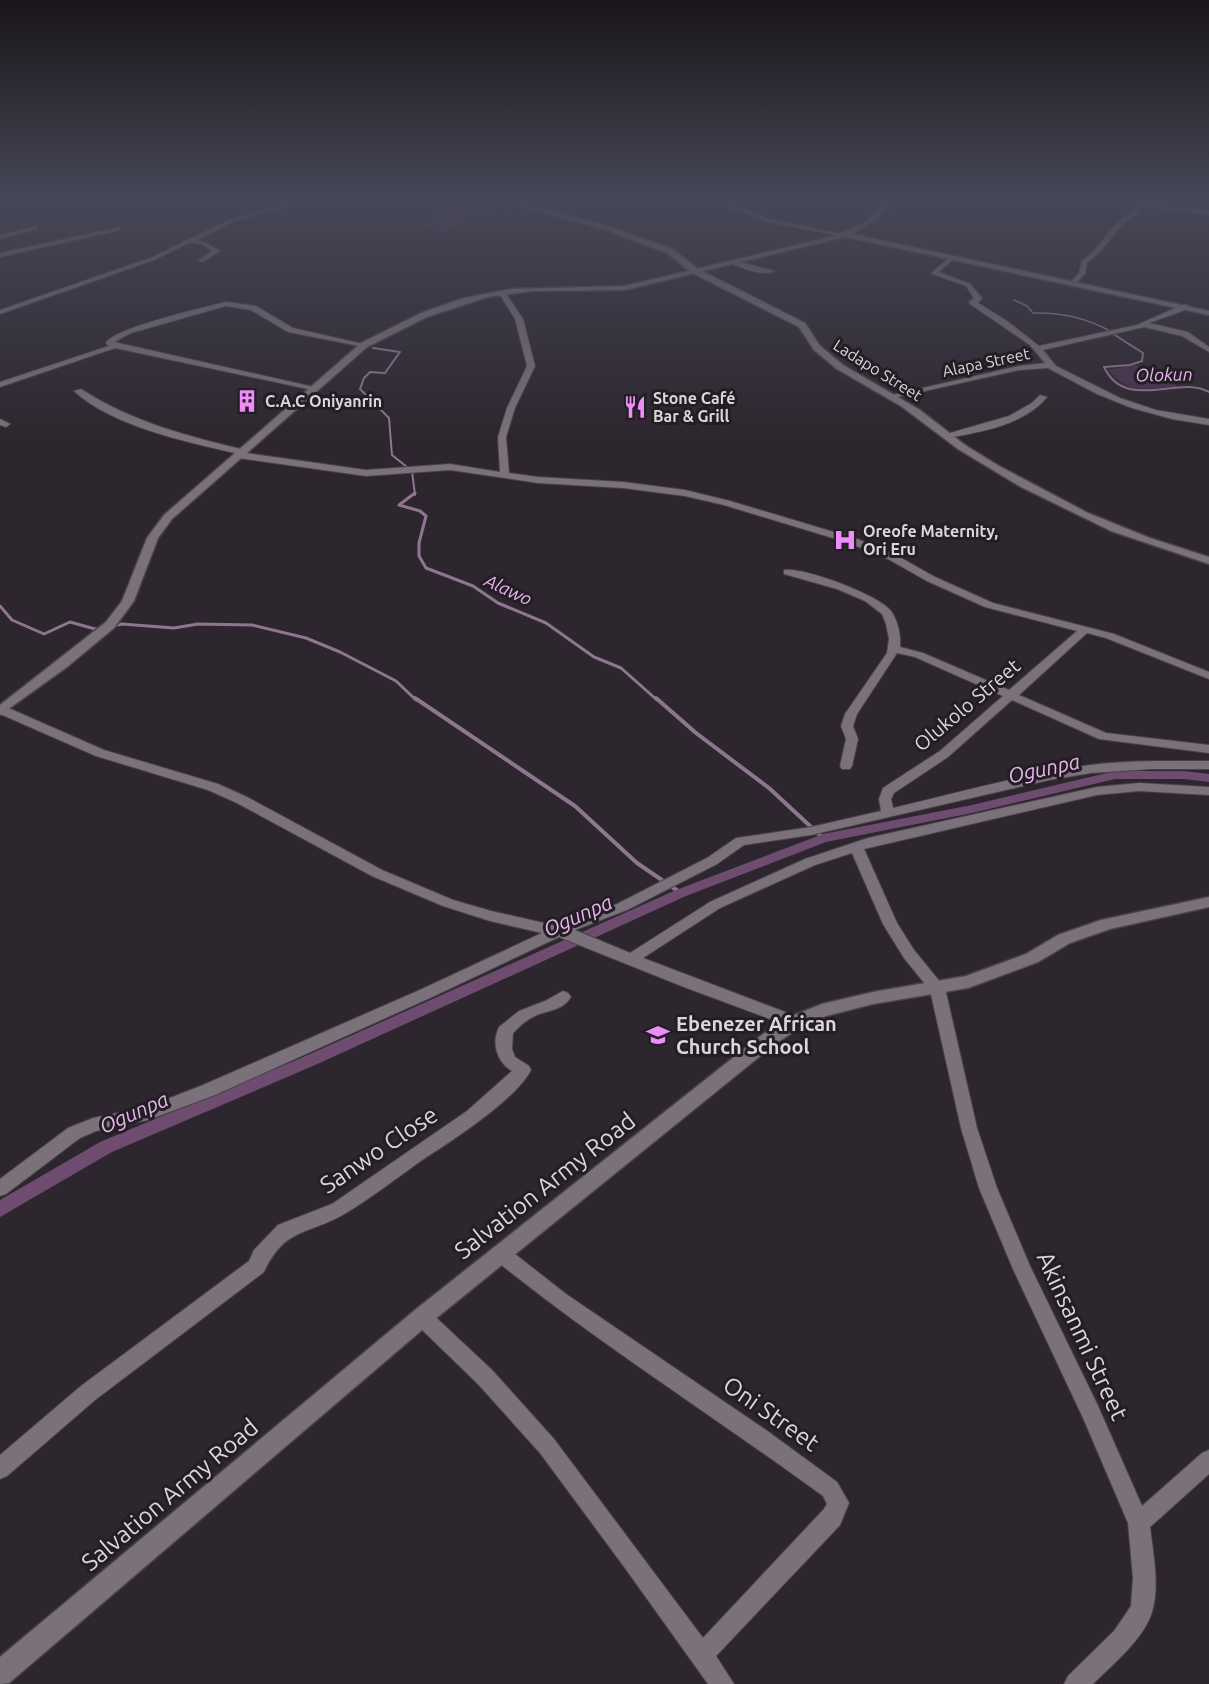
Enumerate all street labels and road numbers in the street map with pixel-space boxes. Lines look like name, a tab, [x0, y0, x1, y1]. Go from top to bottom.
street label: Ladapo Street	[830, 336, 926, 405]
street label: Alapa Street	[941, 344, 1032, 380]
street label: Olukolo Street	[909, 654, 1024, 756]
street label: Sanwo Close	[315, 1101, 442, 1199]
street label: Salvation Army Road	[449, 1107, 640, 1264]
street label: Akinsanmi Street	[1032, 1247, 1134, 1425]
street label: Oni Street	[718, 1371, 825, 1457]
street label: Salvation Army Road	[76, 1413, 263, 1576]

